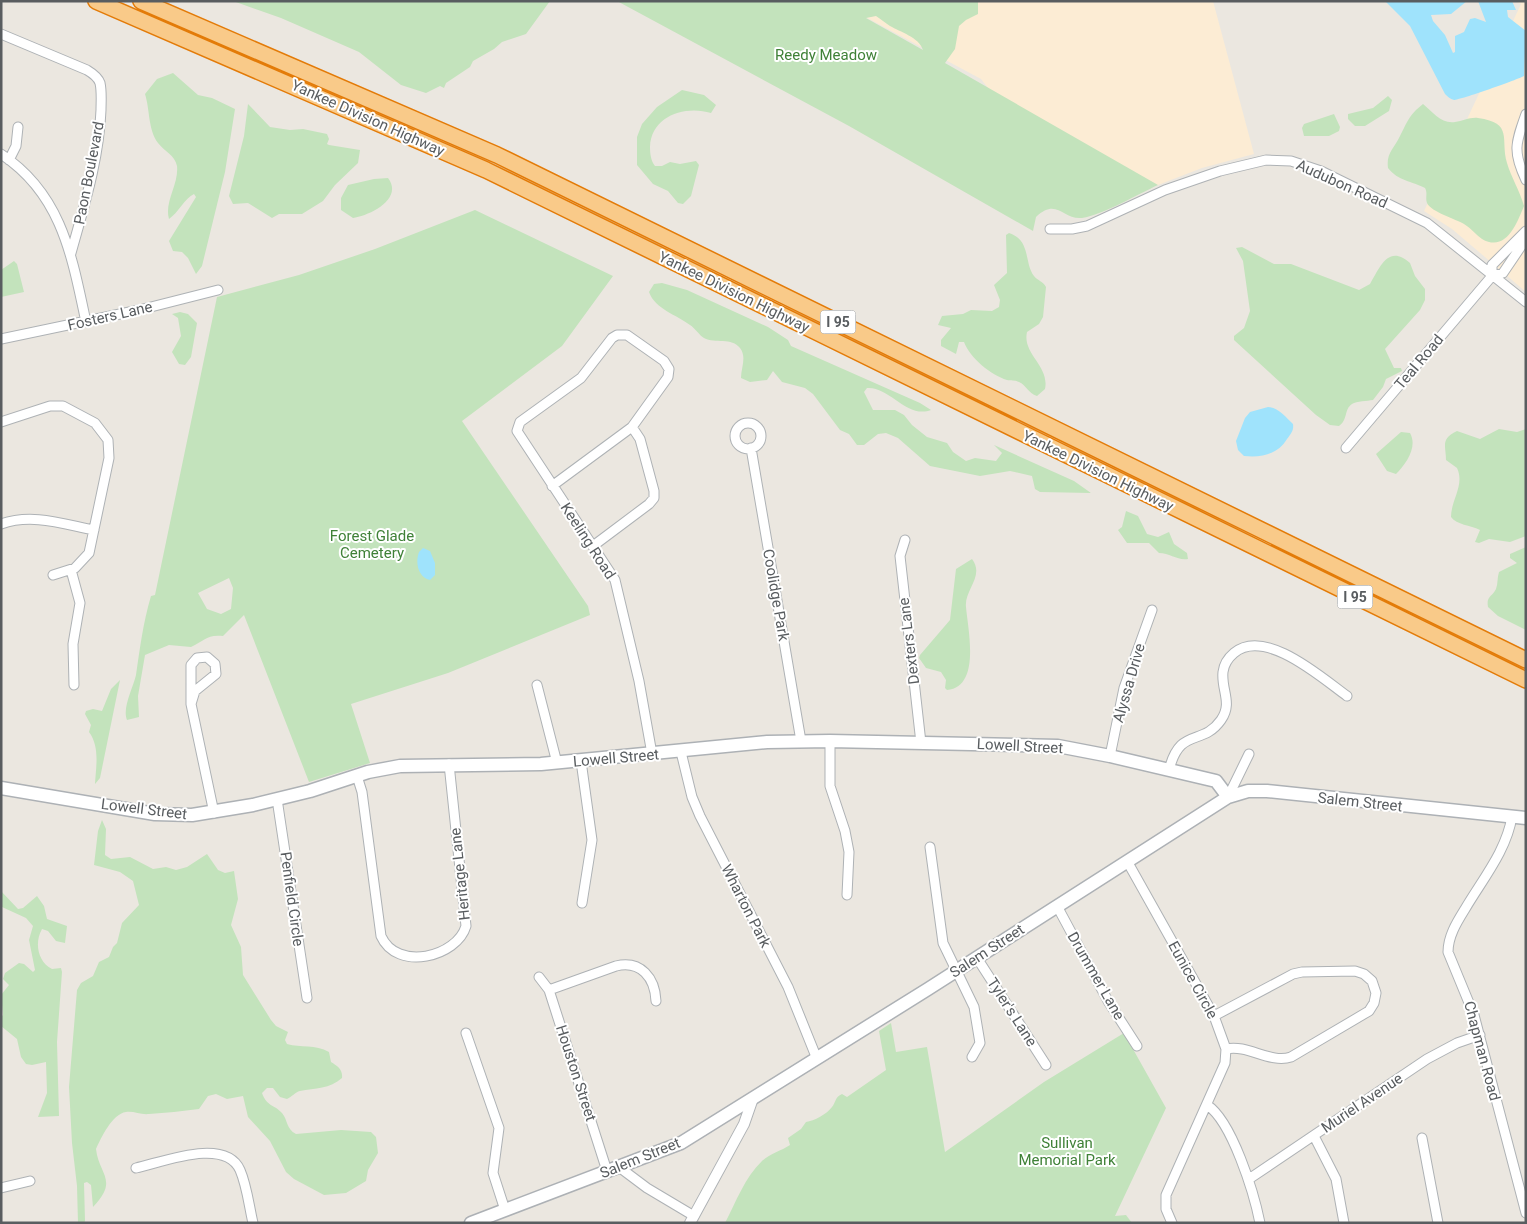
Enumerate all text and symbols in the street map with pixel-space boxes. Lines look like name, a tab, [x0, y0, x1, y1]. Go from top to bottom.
park label: Reedy Meadow	[775, 46, 877, 64]
street label: Yankee Division Highway	[289, 76, 447, 160]
street label: Paon Boulevard	[70, 120, 108, 226]
street label: Audubon Road	[1294, 156, 1390, 212]
street label: Yankee Division Highway	[656, 248, 812, 336]
street label: Fosters Lane	[66, 298, 154, 334]
road number: I 95	[820, 311, 856, 334]
street label: Teal Road	[1391, 331, 1447, 393]
street label: Yankee Division Highway	[1020, 427, 1176, 515]
street label: Keeling Road	[557, 499, 619, 583]
park label: Forest Glade Cemetery	[330, 527, 414, 562]
street label: Coolidge Park	[759, 548, 793, 643]
road number: I 95	[1338, 586, 1372, 608]
street label: Dexters Lane	[895, 597, 923, 685]
street label: Alyssa Drive	[1109, 641, 1149, 725]
street label: Lowell Street	[976, 735, 1064, 757]
street label: Lowell Street	[572, 745, 660, 771]
street label: Salem Street	[1317, 789, 1403, 815]
street label: Lowell Street	[100, 795, 188, 823]
street label: Heritage Lane	[446, 827, 474, 921]
street label: Penfield Circle	[276, 850, 308, 948]
street label: Wharton Park	[717, 861, 775, 951]
street label: Salem Street	[946, 920, 1028, 982]
street label: Drummer Lane	[1064, 929, 1128, 1023]
street label: Eunice Circle	[1164, 938, 1222, 1022]
street label: Tyler's Lane	[983, 974, 1041, 1050]
street label: Chapman Road	[1460, 999, 1504, 1103]
street label: Houston Street	[552, 1023, 600, 1123]
street label: Muriel Avenue	[1318, 1069, 1406, 1137]
street label: Salem Street	[597, 1134, 683, 1182]
park label: Sullivan Memorial Park	[1018, 1134, 1116, 1169]

